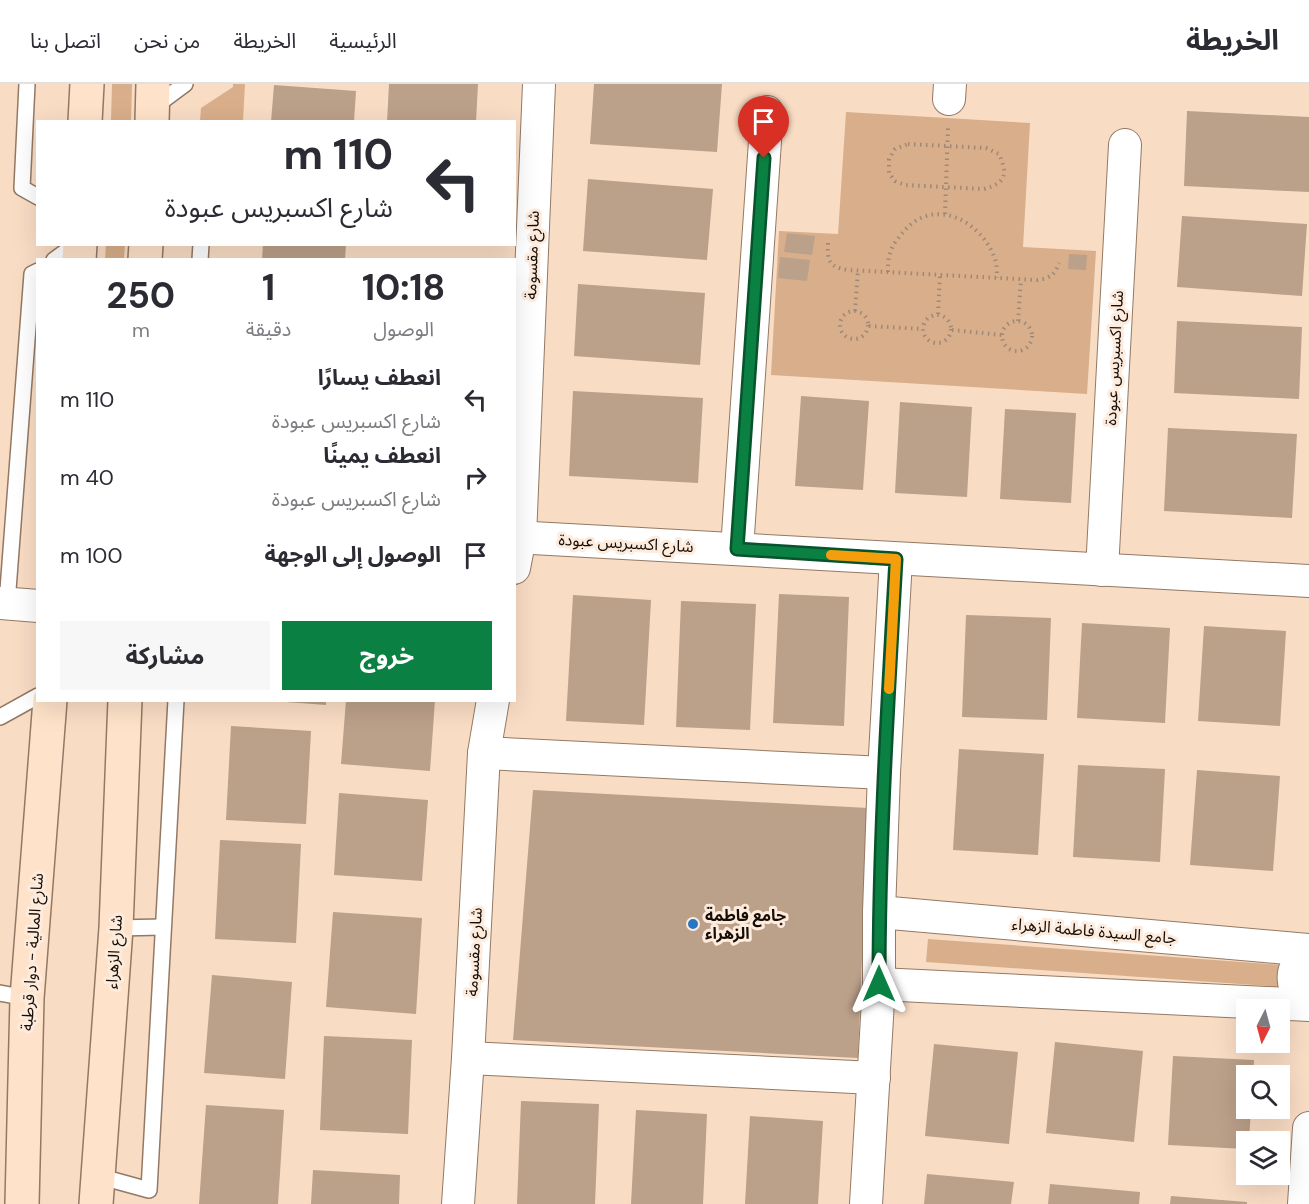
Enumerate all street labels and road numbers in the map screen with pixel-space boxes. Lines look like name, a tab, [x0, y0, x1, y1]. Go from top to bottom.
street label: شارع مقسومة	[520, 210, 546, 300]
street label: شارع اكسبريس عبودة	[1100, 290, 1130, 426]
street label: شارع اكسبريس عبودة	[558, 529, 694, 559]
street label: شارع المالية - دوار قرطبة	[16, 872, 50, 1032]
street label: شارع مقسومة	[461, 907, 489, 997]
street label: جامع السيدة فاطمة الزهراء	[1011, 913, 1177, 951]
street label: شارع الزهراء	[101, 914, 129, 990]

